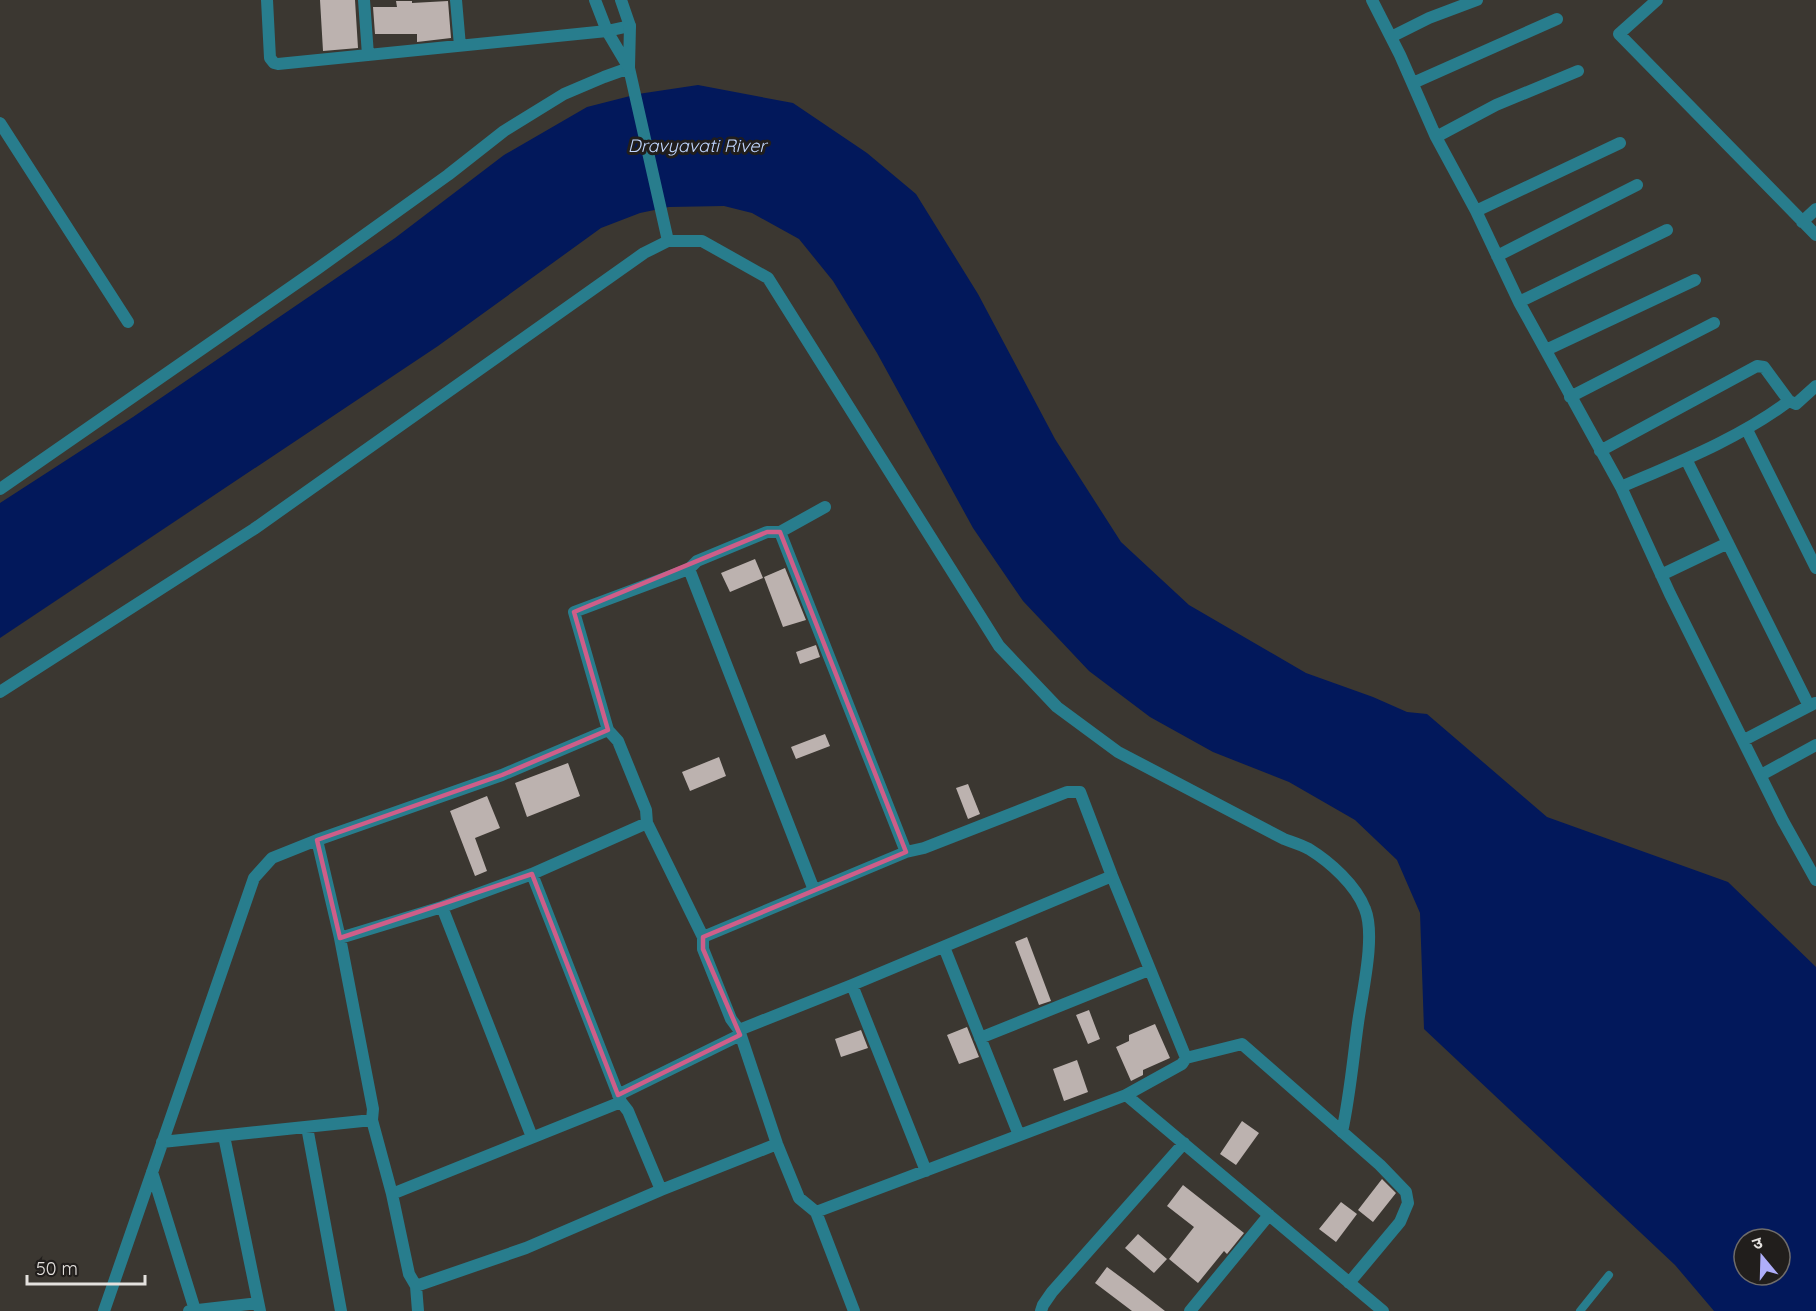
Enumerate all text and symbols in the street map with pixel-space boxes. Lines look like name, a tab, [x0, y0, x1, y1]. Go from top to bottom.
water label: Dravyavati River	[628, 134, 768, 157]
north arrow	[1732, 1227, 1792, 1287]
text: उ	[1749, 1232, 1765, 1254]
scale bar	[27, 1248, 146, 1286]
text: 50 m	[36, 1257, 78, 1280]

